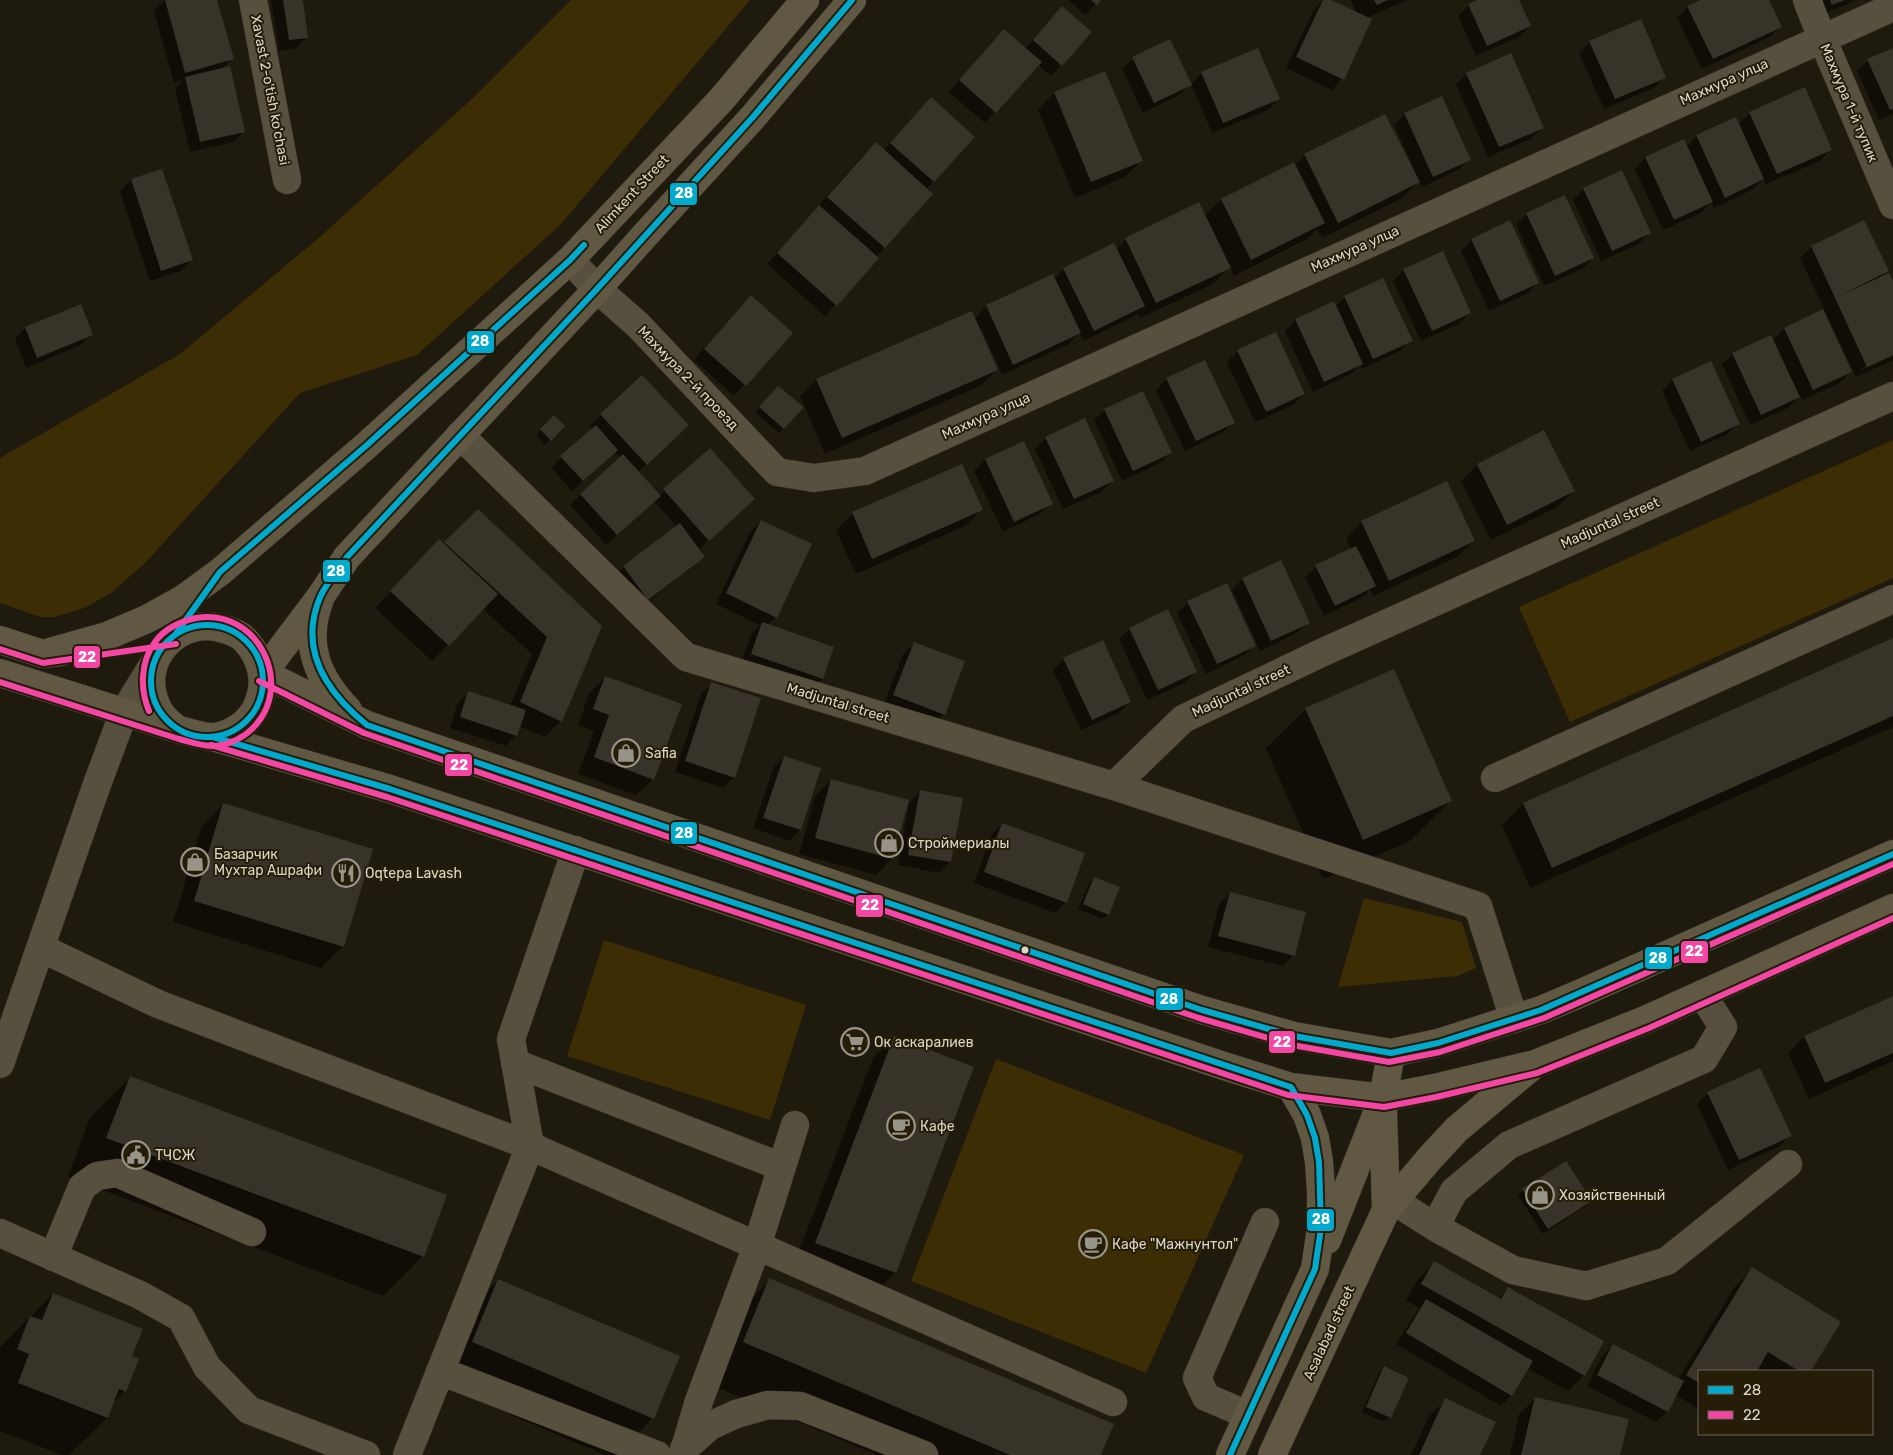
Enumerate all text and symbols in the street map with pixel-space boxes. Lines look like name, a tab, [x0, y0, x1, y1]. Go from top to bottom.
street label: Xavast 2-o'tish ko'chasi	[247, 13, 293, 167]
street label: Махмура 1-й тупик	[1816, 41, 1882, 165]
street label: Махмура улца	[1677, 55, 1771, 109]
street label: Alimkent Street	[591, 151, 673, 237]
line badge: 28	[669, 182, 698, 206]
text: 28	[675, 185, 693, 202]
street label: Махмура улца	[1308, 222, 1402, 276]
street label: Махмура 2-й проезд	[634, 323, 742, 433]
line badge: 28	[466, 330, 495, 354]
text: 28	[471, 333, 489, 350]
street label: Махмура улца	[939, 389, 1033, 443]
street label: Madjuntal street	[1558, 493, 1663, 552]
line badge: 28	[322, 559, 351, 583]
text: 28	[327, 563, 345, 580]
line badge: 22	[73, 645, 101, 669]
text: 22	[78, 649, 96, 666]
street label: Madjuntal street	[1189, 661, 1293, 721]
street label: Madjuntal street	[785, 679, 892, 727]
shop icon: Safia	[611, 738, 641, 768]
place label: Safia	[645, 745, 677, 762]
line badge: 22	[444, 753, 473, 777]
text: 22	[450, 757, 468, 774]
line badge: 28	[670, 821, 698, 845]
text: 28	[675, 825, 693, 842]
shop icon: Строймериалы	[874, 828, 904, 858]
place label: Строймериалы	[908, 835, 1009, 852]
place label: Базарчик Мухтар Ашрафи	[214, 846, 322, 879]
shop icon: Базарчик Мухтар Ашрафи	[180, 847, 210, 877]
restaurant icon: Oqtepa Lavash	[331, 858, 361, 888]
place label: Oqtepa Lavash	[365, 865, 462, 882]
line badge: 22	[855, 894, 884, 918]
text: 22	[861, 897, 879, 914]
line badge: 22	[1680, 940, 1709, 964]
text: 22	[1685, 943, 1703, 960]
unlabelled marker	[1020, 945, 1030, 955]
line badge: 28	[1644, 946, 1673, 970]
text: 28	[1649, 950, 1667, 967]
line badge: 28	[1155, 987, 1184, 1011]
text: 28	[1160, 991, 1178, 1008]
supermarket icon: Ок аскаралиев	[840, 1027, 870, 1057]
line badge: 22	[1268, 1030, 1296, 1054]
place label: Ок аскаралиев	[874, 1034, 974, 1051]
text: 22	[1273, 1034, 1291, 1051]
cafe icon: Кафе	[886, 1111, 916, 1141]
place label: Кафе	[920, 1118, 955, 1135]
public building icon: ТЧСЖ	[121, 1140, 151, 1170]
place label: ТЧСЖ	[155, 1147, 196, 1164]
shop icon: Хозяйственный	[1525, 1180, 1555, 1210]
place label: Хозяйственный	[1559, 1187, 1665, 1204]
line badge: 28	[1306, 1208, 1335, 1232]
text: 28	[1312, 1211, 1330, 1228]
cafe icon: Кафе "Мажнунтол"	[1078, 1229, 1108, 1259]
place label: Кафе "Мажнунтол"	[1112, 1236, 1238, 1253]
street label: Asalabad street	[1300, 1283, 1358, 1383]
legend	[1698, 1370, 1873, 1435]
text: 28	[1743, 1381, 1761, 1399]
text: 22	[1743, 1406, 1761, 1424]

